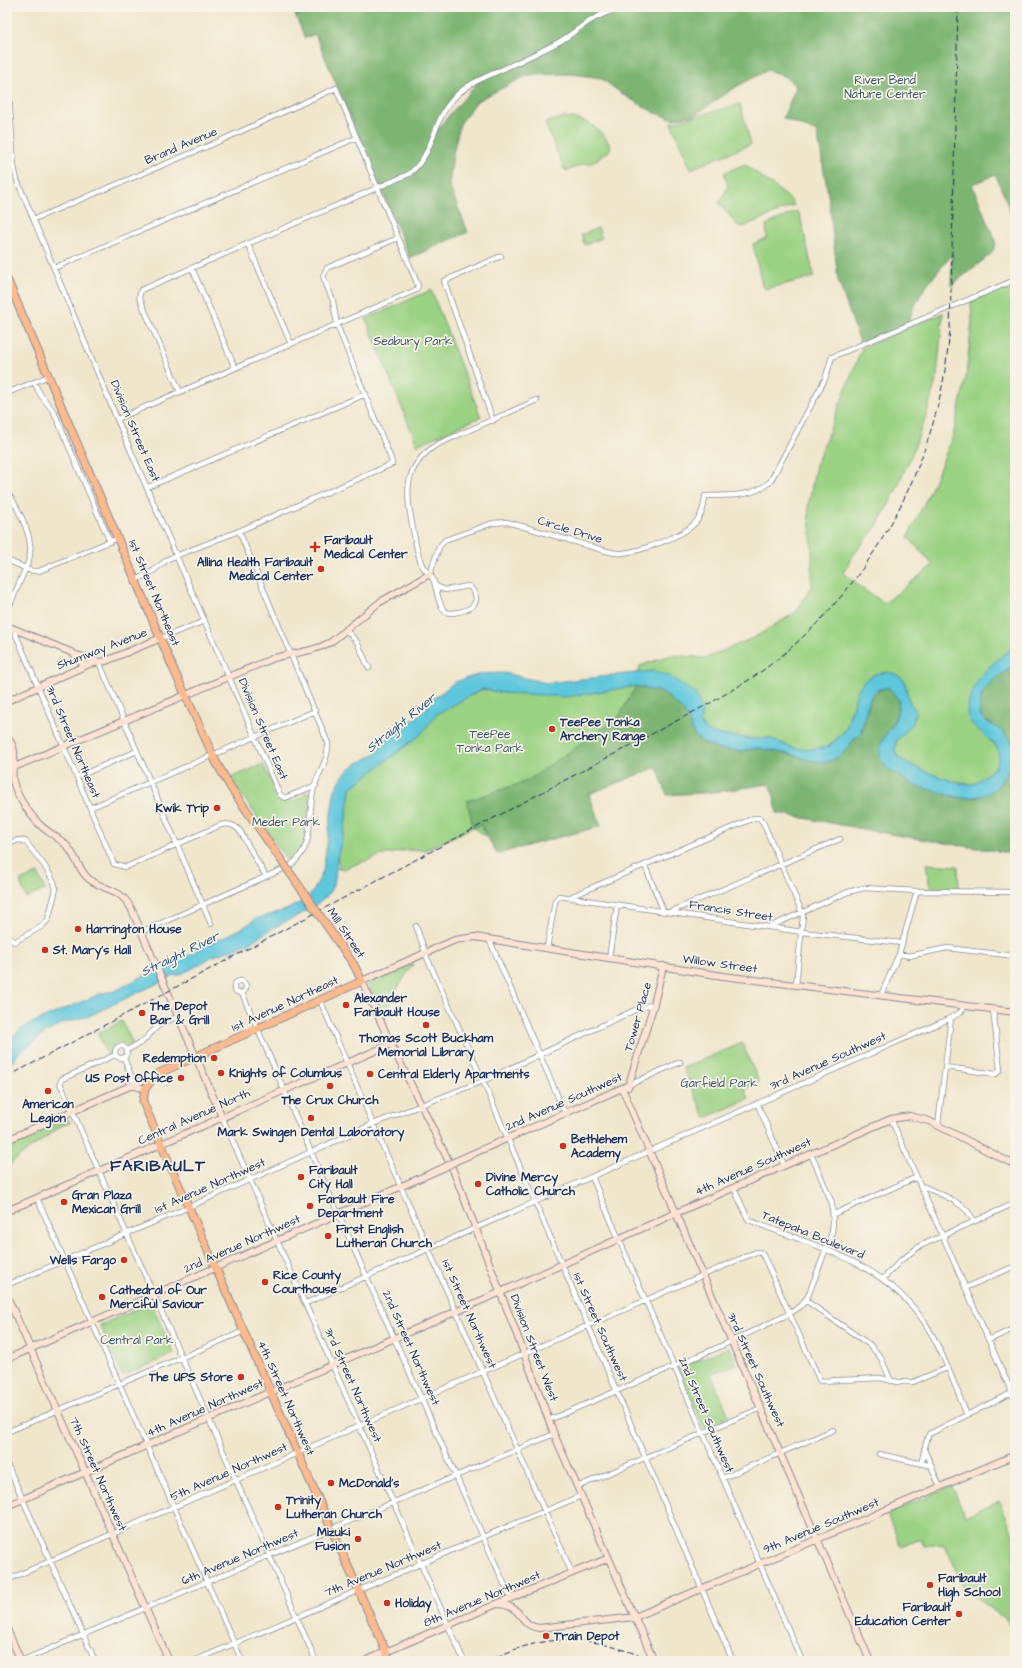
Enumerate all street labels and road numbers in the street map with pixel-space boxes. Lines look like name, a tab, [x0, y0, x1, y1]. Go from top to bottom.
street label: Brand Avenue	[142, 123, 220, 169]
street label: Division Street East	[106, 378, 164, 485]
street label: Circle Drive	[536, 512, 605, 548]
street label: 1st Street Northeast	[124, 537, 184, 649]
street label: Shumway Avenue	[54, 624, 150, 675]
street label: Division Street East	[234, 676, 292, 783]
street label: 3rd Street Northeast	[42, 683, 104, 801]
street label: Francis Street	[688, 896, 774, 926]
street label: Mill Street	[323, 904, 369, 962]
street label: Willow Street	[682, 950, 759, 978]
street label: 1st Avenue Northeast	[229, 972, 341, 1036]
street label: Tower Place	[620, 980, 656, 1054]
street label: 3rd Avenue Southwest	[767, 1028, 889, 1094]
street label: 2nd Avenue Southwest	[503, 1069, 625, 1135]
street label: Central Avenue North	[135, 1085, 253, 1149]
street label: 4th Avenue Southwest	[692, 1134, 814, 1200]
street label: 1st Avenue Northwest	[152, 1154, 268, 1218]
street label: Tatepaha Boulevard	[759, 1207, 867, 1263]
street label: 2nd Avenue Northwest	[181, 1210, 303, 1277]
street label: 1st Street Northwest	[437, 1257, 501, 1371]
street label: 1st Street Southwest	[568, 1270, 632, 1384]
street label: 2nd Street Northwest	[378, 1288, 444, 1408]
street label: Division Street West	[506, 1292, 562, 1404]
street label: 3rd Street Southwest	[723, 1310, 789, 1430]
street label: 3rd Street Northwest	[320, 1325, 386, 1445]
street label: 4th Street Northwest	[253, 1338, 319, 1458]
street label: 2nd Street Southwest	[674, 1355, 738, 1476]
street label: 4th Avenue Northwest	[144, 1374, 266, 1441]
street label: 7th Street Northwest	[65, 1414, 131, 1534]
street label: 5th Avenue Northwest	[168, 1438, 290, 1506]
street label: 9th Avenue Southwest	[760, 1494, 882, 1558]
street label: 6th Avenue Northwest	[179, 1525, 301, 1589]
street label: 7th Avenue Northwest	[322, 1537, 444, 1601]
street label: 8th Avenue Northwest	[421, 1567, 543, 1631]

